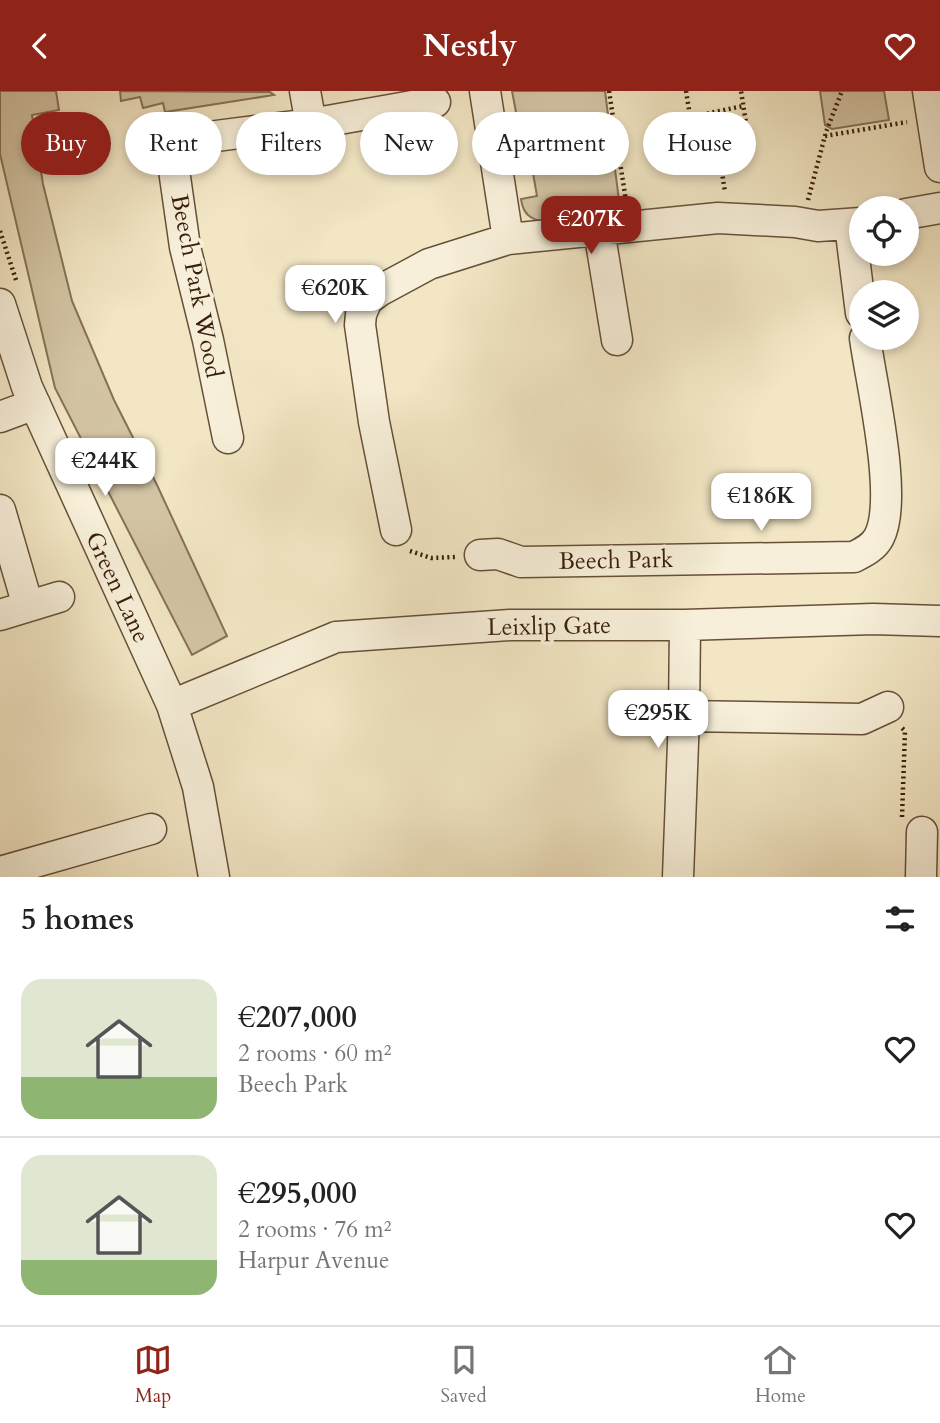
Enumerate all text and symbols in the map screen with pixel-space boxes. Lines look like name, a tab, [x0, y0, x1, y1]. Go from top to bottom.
text: Nestly	[423, 24, 517, 68]
icon: back	[21, 27, 59, 65]
icon: heart	[881, 27, 919, 65]
chip: Buy	[21, 112, 111, 175]
chip: Rent	[125, 112, 222, 175]
chip: Filters	[236, 112, 346, 175]
chip: New	[360, 112, 458, 175]
chip: Apartment	[472, 112, 629, 175]
chip: House	[643, 112, 756, 175]
street label: Beech Park Wood	[163, 191, 231, 381]
map controls	[849, 196, 919, 350]
button: locate	[849, 196, 919, 266]
pin: €207K	[542, 197, 640, 256]
text: €207K	[557, 203, 625, 234]
pin: €620K	[286, 265, 384, 325]
text: €620K	[301, 272, 369, 303]
button: layers	[849, 280, 919, 350]
pin: €244K	[56, 439, 154, 498]
text: €244K	[71, 445, 139, 476]
pin: €186K	[712, 473, 810, 533]
text: €186K	[727, 480, 795, 511]
street label: Green Lane	[77, 526, 158, 648]
street label: Beech Park	[558, 543, 674, 578]
street label: Leixlip Gate	[487, 609, 611, 644]
pin: €295K	[609, 691, 707, 750]
text: €295K	[624, 697, 692, 728]
text: 5 homes	[21, 899, 134, 940]
icon: filters	[881, 900, 919, 938]
text: €207,000	[238, 997, 357, 1038]
icon: home	[77, 1007, 161, 1091]
icon: heart	[881, 1030, 919, 1068]
text: 2 rooms · 60 m²	[238, 1038, 391, 1069]
text: Beech Park	[238, 1069, 348, 1100]
text: €295,000	[238, 1173, 357, 1214]
icon: home	[77, 1183, 161, 1267]
icon: heart	[881, 1206, 919, 1244]
text: 2 rooms · 76 m²	[238, 1214, 391, 1245]
text: Harpur Avenue	[238, 1245, 390, 1276]
tab: Map	[134, 1341, 172, 1409]
tab: Saved	[441, 1341, 487, 1409]
tab: Home	[755, 1341, 806, 1409]

